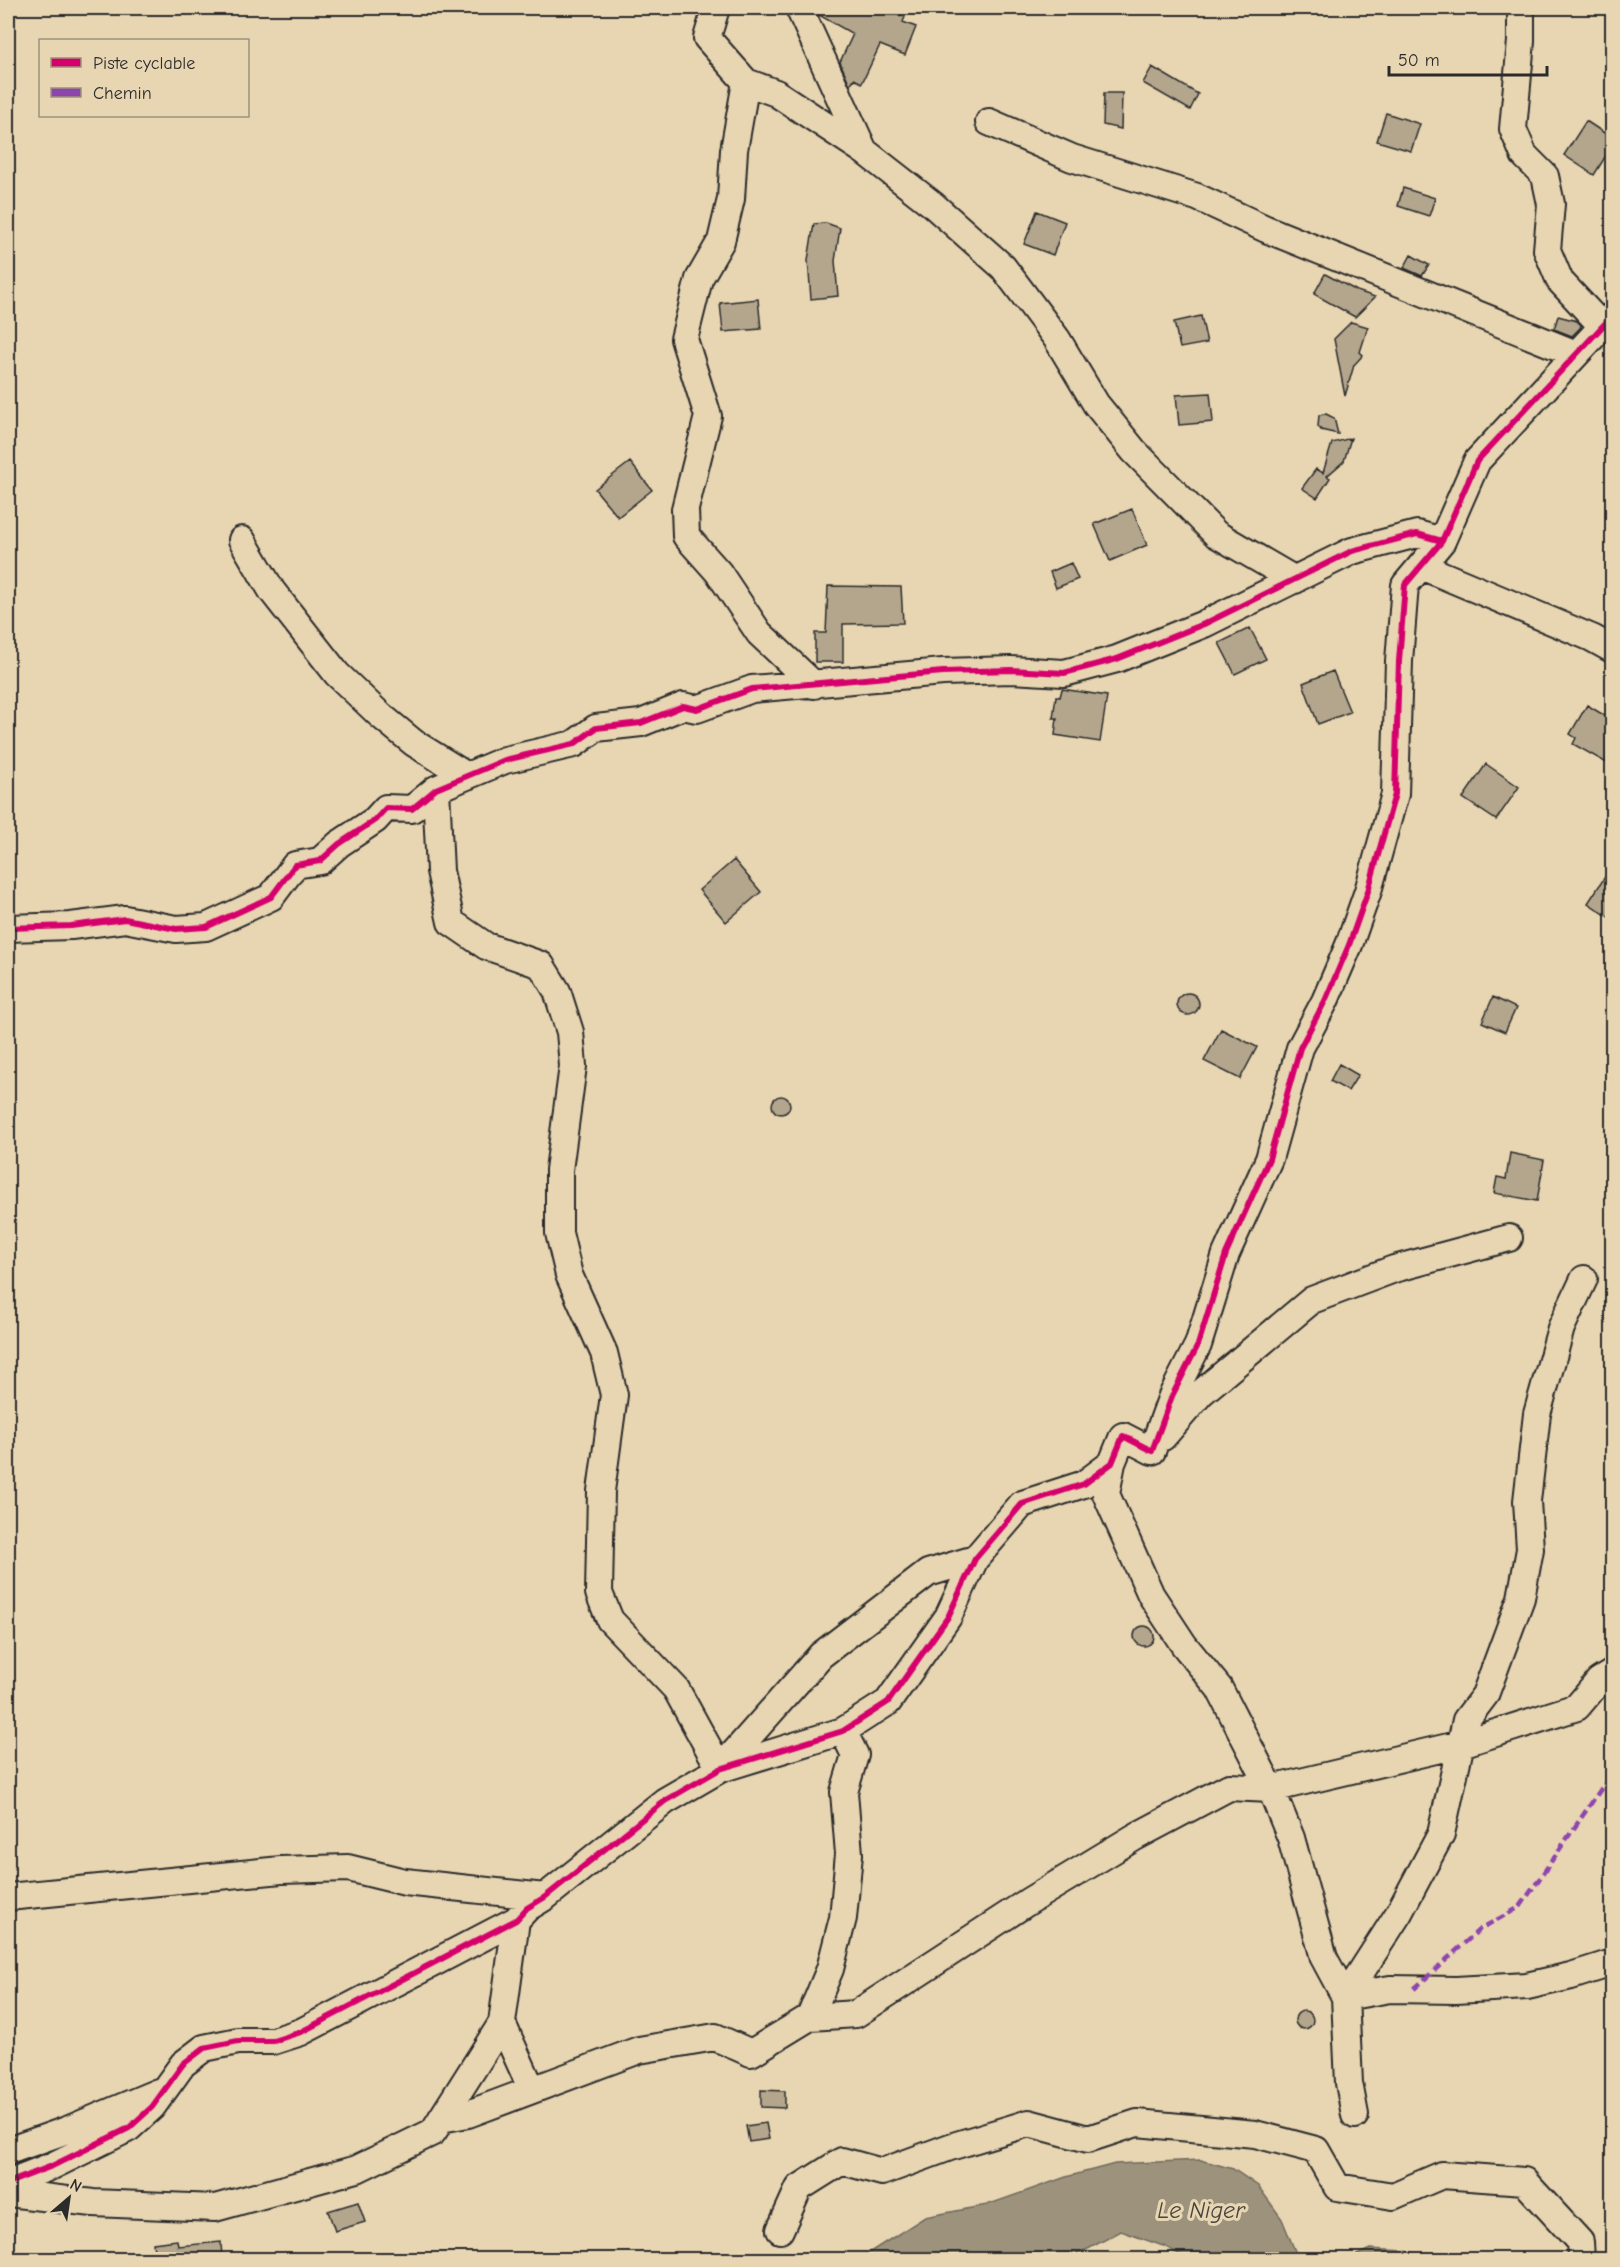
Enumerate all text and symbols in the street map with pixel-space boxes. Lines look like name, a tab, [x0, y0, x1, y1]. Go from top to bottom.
legend	[39, 39, 249, 117]
scale bar	[1389, 39, 1546, 77]
text: 50 m	[1398, 50, 1440, 71]
text: Piste cyclable	[93, 53, 195, 74]
text: Chemin	[93, 83, 152, 104]
north arrow	[39, 2168, 99, 2228]
text: N	[67, 2175, 85, 2196]
water label: Le Niger	[1157, 2196, 1246, 2224]

